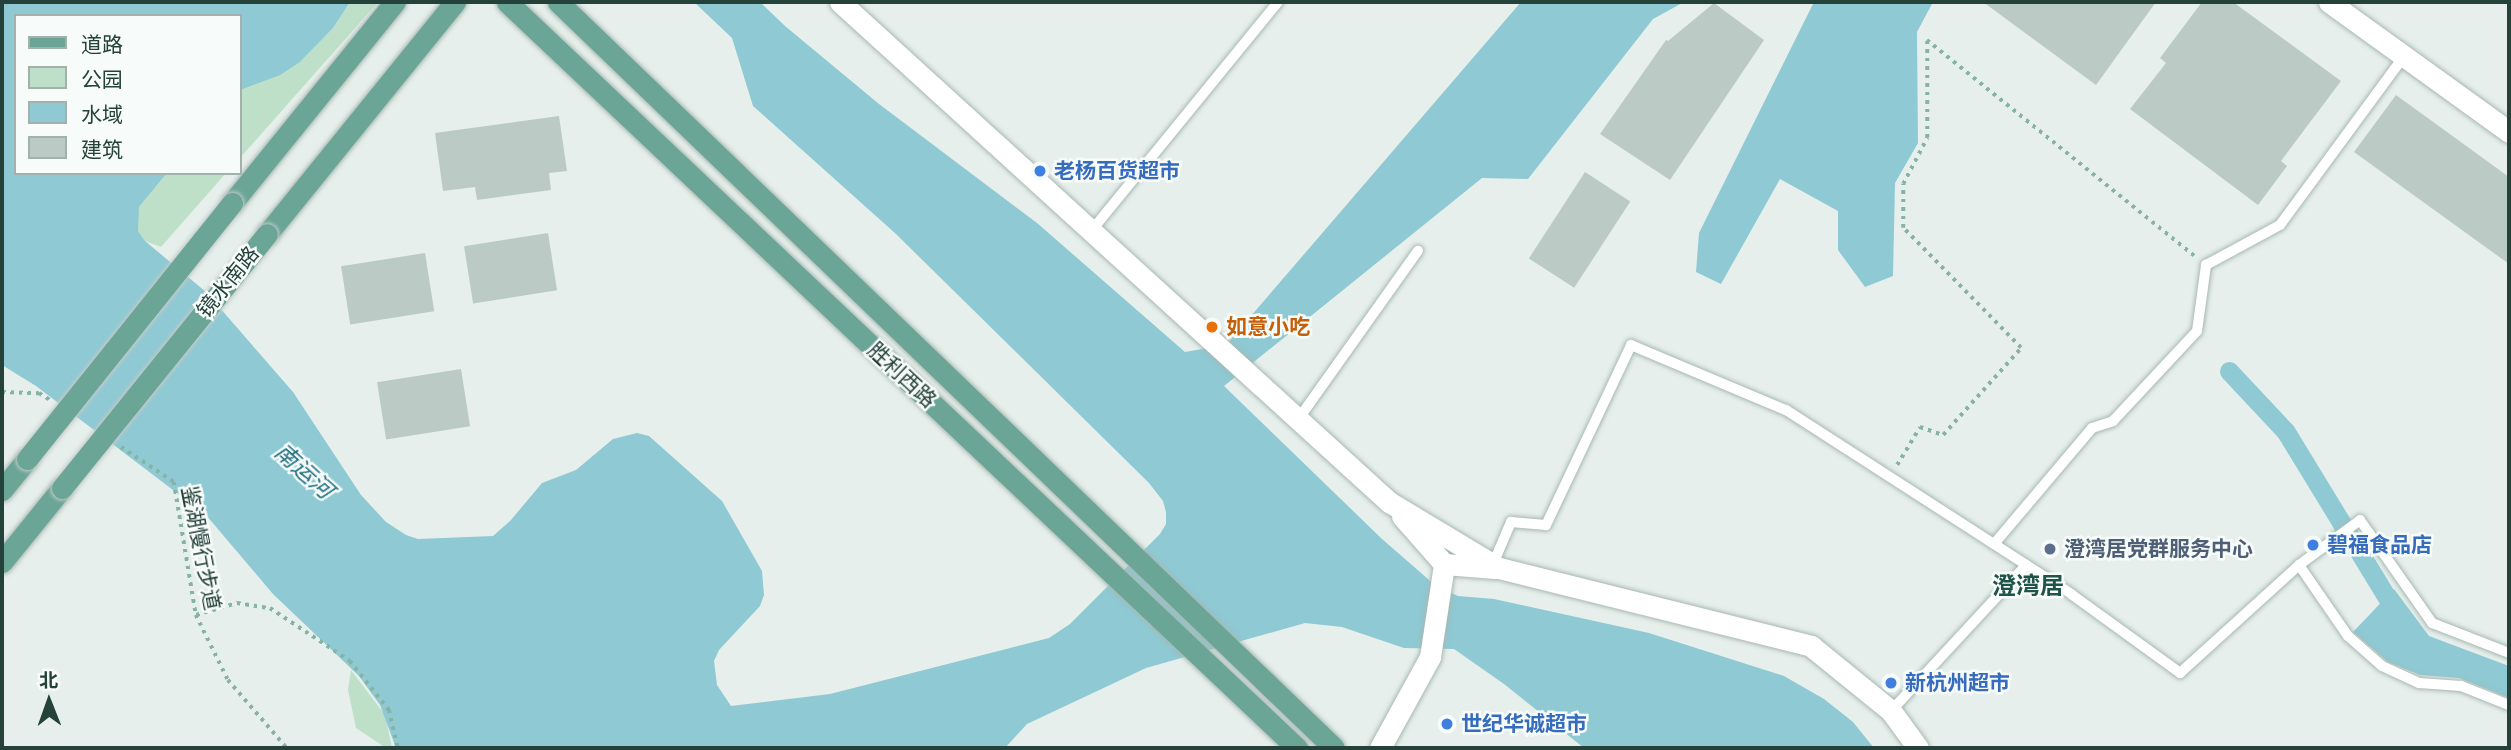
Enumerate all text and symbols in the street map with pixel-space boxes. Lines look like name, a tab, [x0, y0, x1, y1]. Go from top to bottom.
legend	[14, 14, 242, 175]
text: 道路	[81, 32, 123, 57]
text: 公园	[81, 67, 123, 92]
text: 水域	[81, 102, 123, 127]
text: 建筑	[81, 137, 123, 162]
place label: 老杨百货超市	[1054, 158, 1180, 184]
marker: 老杨百货超市	[1032, 163, 1048, 179]
street label: 镜水南路	[192, 241, 264, 323]
place label: 如意小吃	[1226, 314, 1310, 340]
marker: 如意小吃	[1204, 319, 1220, 335]
street label: 胜利西路	[863, 337, 941, 413]
water label: 南运河	[269, 438, 339, 504]
street label: 鉴湖慢行步道	[177, 484, 225, 612]
place label: 碧福食品店	[2327, 532, 2432, 558]
place label: 澄湾居党群服务中心	[2064, 536, 2253, 562]
marker: 碧福食品店	[2305, 537, 2321, 553]
marker: 澄湾居党群服务中心	[2042, 541, 2058, 557]
district label: 澄湾居	[1992, 572, 2064, 600]
north arrow	[14, 666, 84, 736]
text: 北	[39, 669, 58, 691]
place label: 新杭州超市	[1905, 670, 2010, 696]
marker: 新杭州超市	[1883, 675, 1899, 691]
place label: 世纪华诚超市	[1461, 711, 1587, 737]
marker: 世纪华诚超市	[1439, 716, 1455, 732]

